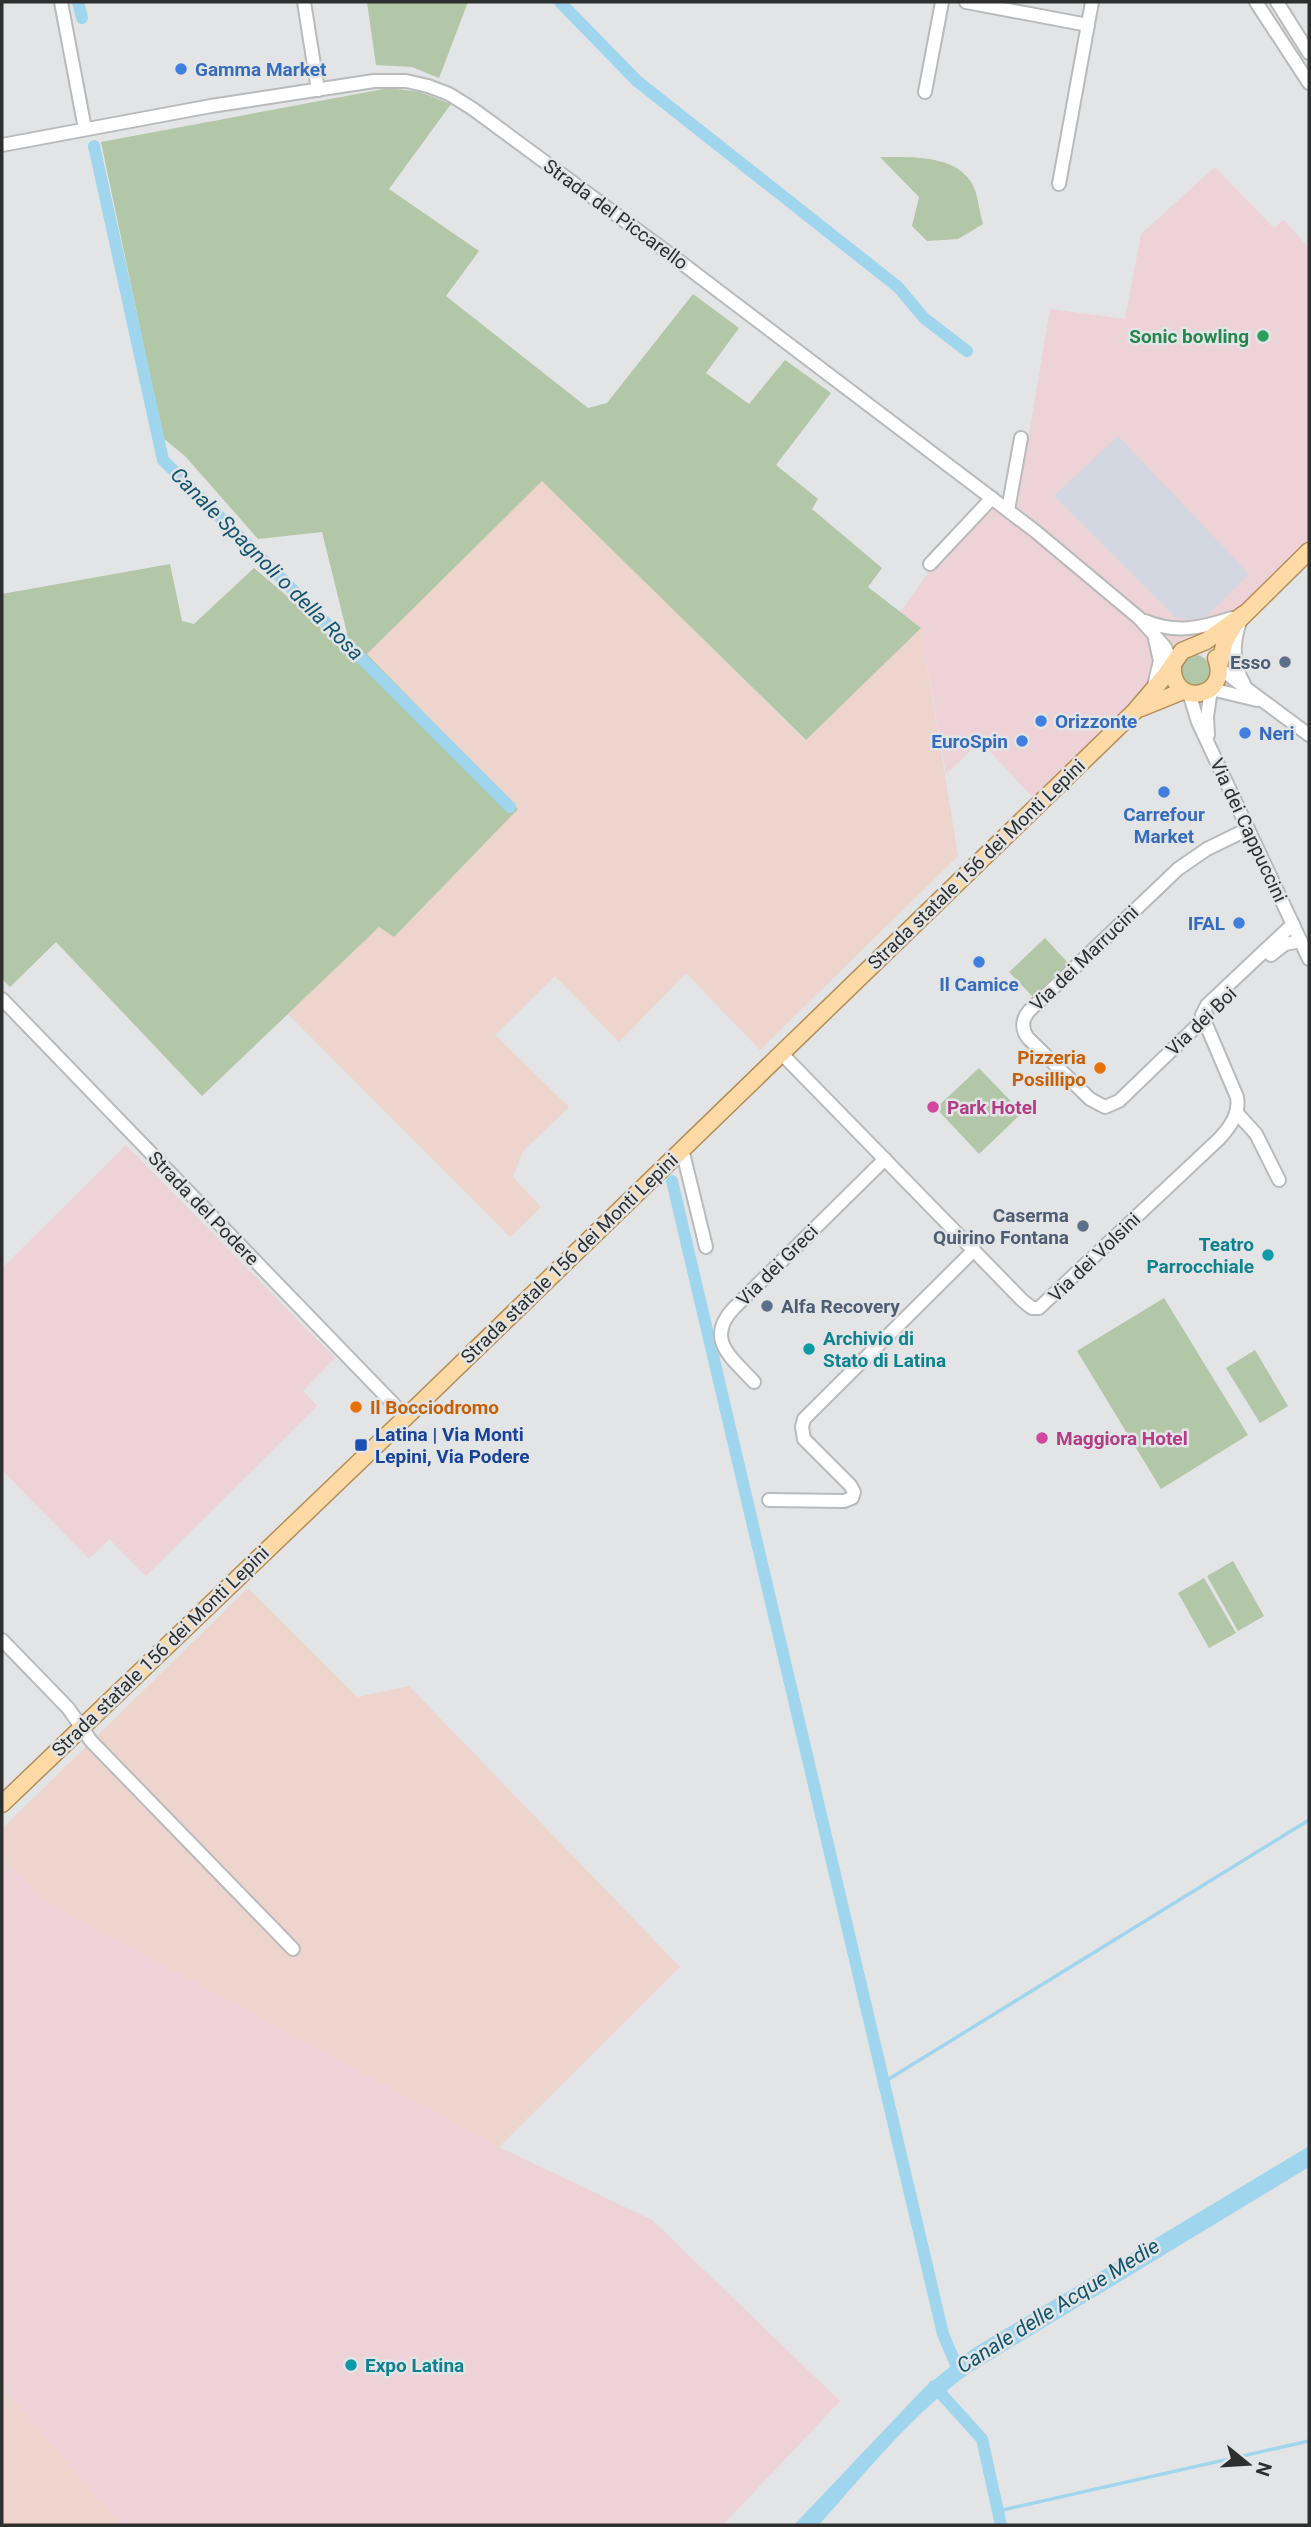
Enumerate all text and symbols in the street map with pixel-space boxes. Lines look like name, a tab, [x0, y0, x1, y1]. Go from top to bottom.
place label: Gamma Market	[195, 58, 327, 81]
marker: Gamma Market	[173, 61, 189, 77]
street label: Strada del Piccarello	[539, 154, 692, 275]
place label: Sonic bowling	[1129, 325, 1249, 348]
marker: Sonic bowling	[1255, 328, 1271, 344]
water label: Canale Spagnoli o della Rosa	[166, 463, 368, 665]
place label: Esso	[1230, 651, 1271, 674]
marker: Esso	[1277, 654, 1293, 670]
place label: Orizzonte	[1055, 710, 1137, 733]
marker: Orizzonte	[1033, 713, 1049, 729]
place label: Neri	[1259, 722, 1295, 745]
marker: Neri	[1237, 725, 1253, 741]
place label: EuroSpin	[931, 730, 1008, 753]
marker: EuroSpin	[1014, 733, 1030, 749]
street label: Strada statale 156 dei Monti Lepini	[863, 754, 1090, 974]
street label: Via dei Cappuccini	[1205, 755, 1292, 906]
marker: Carrefour Market	[1156, 784, 1172, 800]
place label: Carrefour Market	[1123, 803, 1205, 848]
street label: Via dei Marrucini	[1025, 901, 1143, 1016]
place label: IFAL	[1188, 912, 1225, 935]
marker: IFAL	[1231, 915, 1247, 931]
marker: Il Camice	[971, 954, 987, 970]
place label: Il Camice	[939, 973, 1019, 996]
street label: Via dei Boi	[1161, 982, 1241, 1061]
place label: Pizzeria Posillipo	[1012, 1046, 1086, 1091]
marker: Pizzeria Posillipo	[1092, 1060, 1108, 1076]
place label: Park Hotel	[947, 1096, 1037, 1119]
marker: Park Hotel	[925, 1099, 941, 1115]
street label: Strada del Podere	[143, 1147, 264, 1270]
street label: Strada statale 156 dei Monti Lepini	[456, 1148, 683, 1368]
place label: Caserma Quirino Fontana	[933, 1204, 1069, 1249]
street label: Via dei Volsini	[1044, 1208, 1145, 1307]
marker: Caserma Quirino Fontana	[1075, 1218, 1091, 1234]
street label: Via dei Greci	[732, 1220, 823, 1311]
place label: Teatro Parrocchiale	[1146, 1233, 1254, 1278]
marker: Teatro Parrocchiale	[1260, 1247, 1276, 1263]
place label: Alfa Recovery	[781, 1295, 900, 1318]
marker: Alfa Recovery	[759, 1298, 775, 1314]
place label: Archivio di Stato di Latina	[823, 1327, 946, 1372]
marker: Archivio di Stato di Latina	[801, 1341, 817, 1357]
place label: Il Bocciodromo	[370, 1396, 499, 1419]
marker: Il Bocciodromo	[348, 1399, 364, 1415]
place label: Latina | Via Monti Lepini, Via Podere	[375, 1423, 530, 1468]
place label: Maggiora Hotel	[1056, 1427, 1188, 1450]
marker: Maggiora Hotel	[1034, 1430, 1050, 1446]
marker: Latina | Via Monti Lepini, Via Podere	[353, 1437, 369, 1453]
street label: Strada statale 156 dei Monti Lepini	[47, 1541, 274, 1761]
water label: Canale delle Acque Medie	[952, 2234, 1164, 2378]
place label: Expo Latina	[365, 2354, 464, 2377]
marker: Expo Latina	[343, 2357, 359, 2373]
north arrow	[1213, 2429, 1283, 2499]
text: N	[1251, 2459, 1277, 2479]

